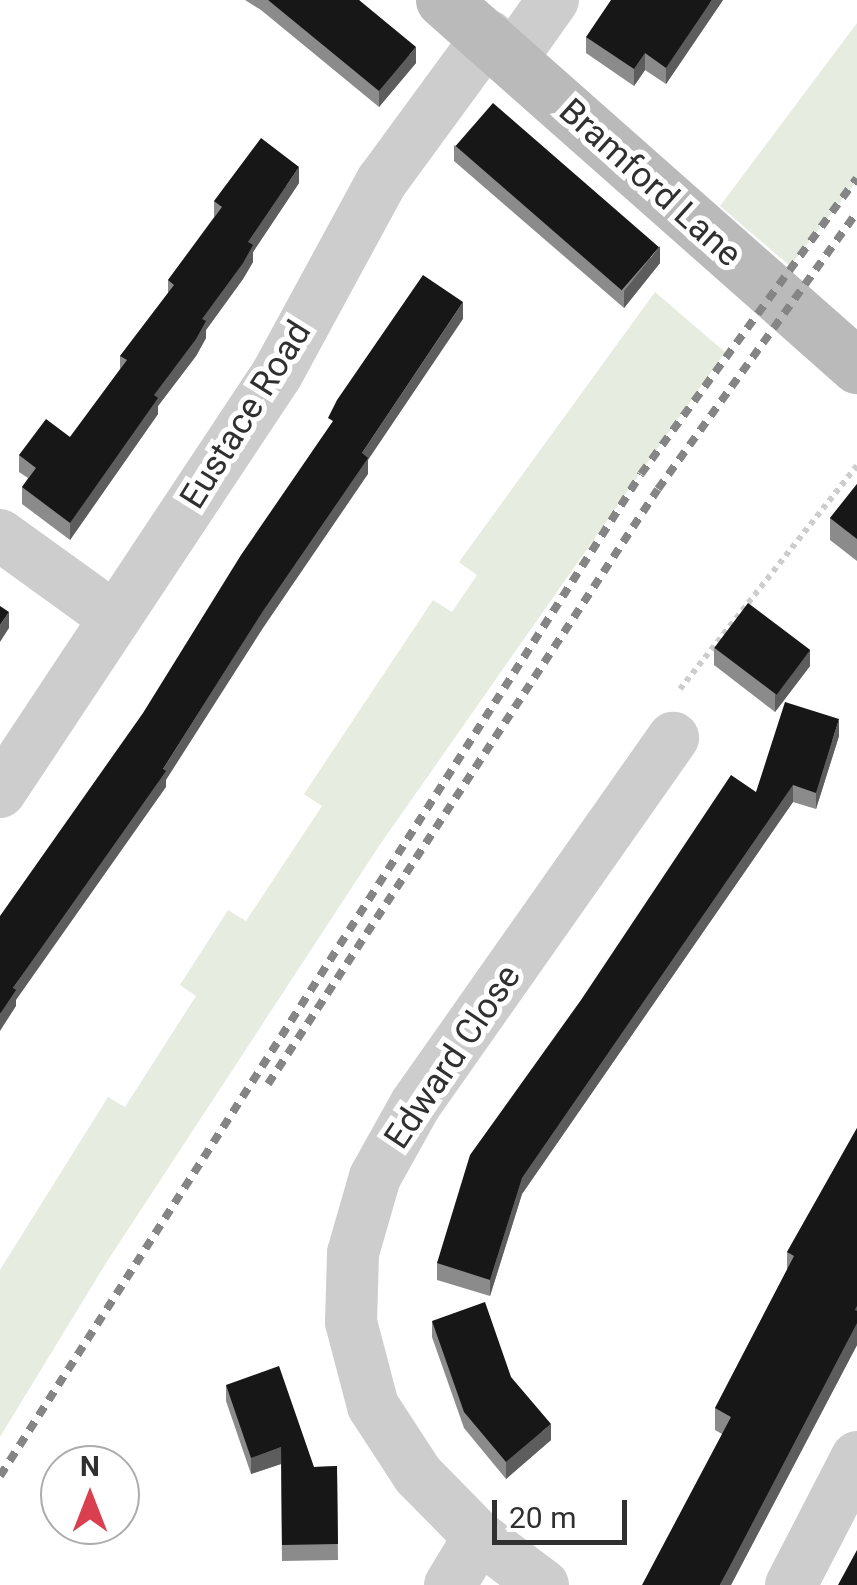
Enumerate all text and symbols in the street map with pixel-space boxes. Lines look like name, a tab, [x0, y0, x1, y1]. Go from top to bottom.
street label: Bramford Lane	[550, 90, 750, 276]
street label: Eustace Road	[172, 313, 320, 517]
street label: Edward Close	[376, 957, 530, 1157]
north arrow	[40, 1445, 140, 1545]
text: N	[80, 1450, 100, 1483]
scale bar	[497, 1480, 632, 1542]
text: 20 m	[509, 1500, 576, 1535]

